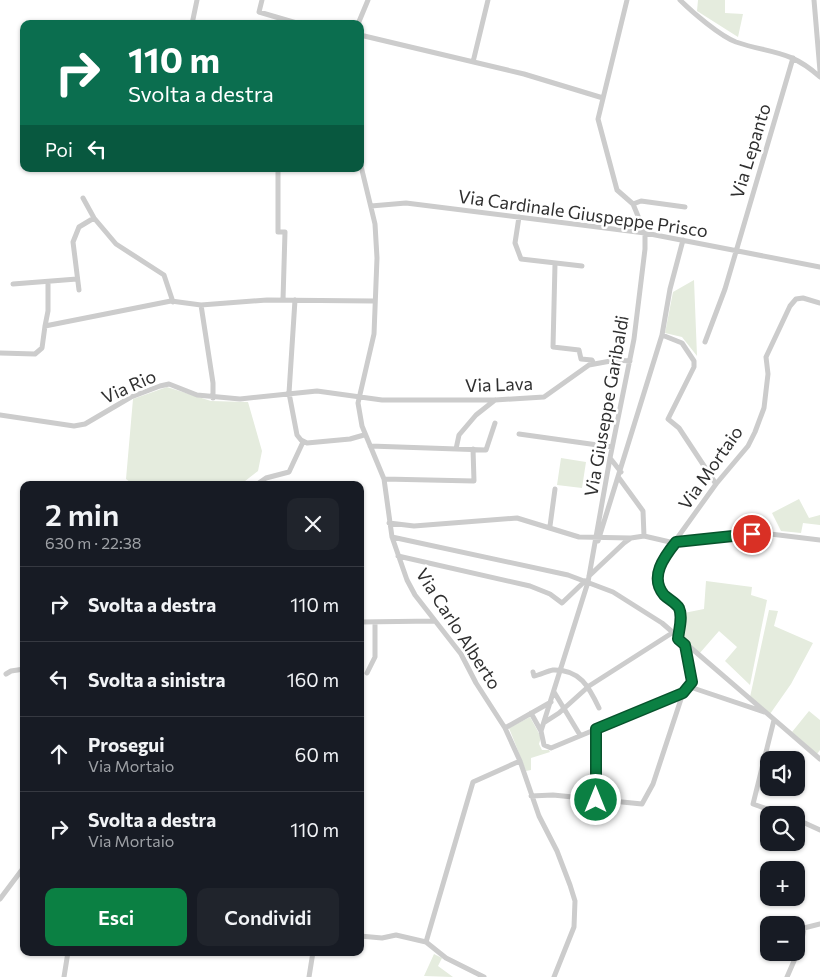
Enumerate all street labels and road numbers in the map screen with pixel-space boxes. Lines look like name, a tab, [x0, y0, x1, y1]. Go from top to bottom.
street label: Via Lepanto	[725, 101, 775, 201]
street label: Via Cardinale Giuspeppe Prisco	[457, 185, 710, 241]
street label: Via Giuseppe Garibaldi	[579, 313, 633, 498]
street label: Via Rio	[98, 364, 159, 408]
street label: Via Lava	[465, 372, 533, 396]
street label: Via Mortaio	[673, 421, 747, 514]
street label: Via Carlo Alberto	[412, 564, 506, 693]

